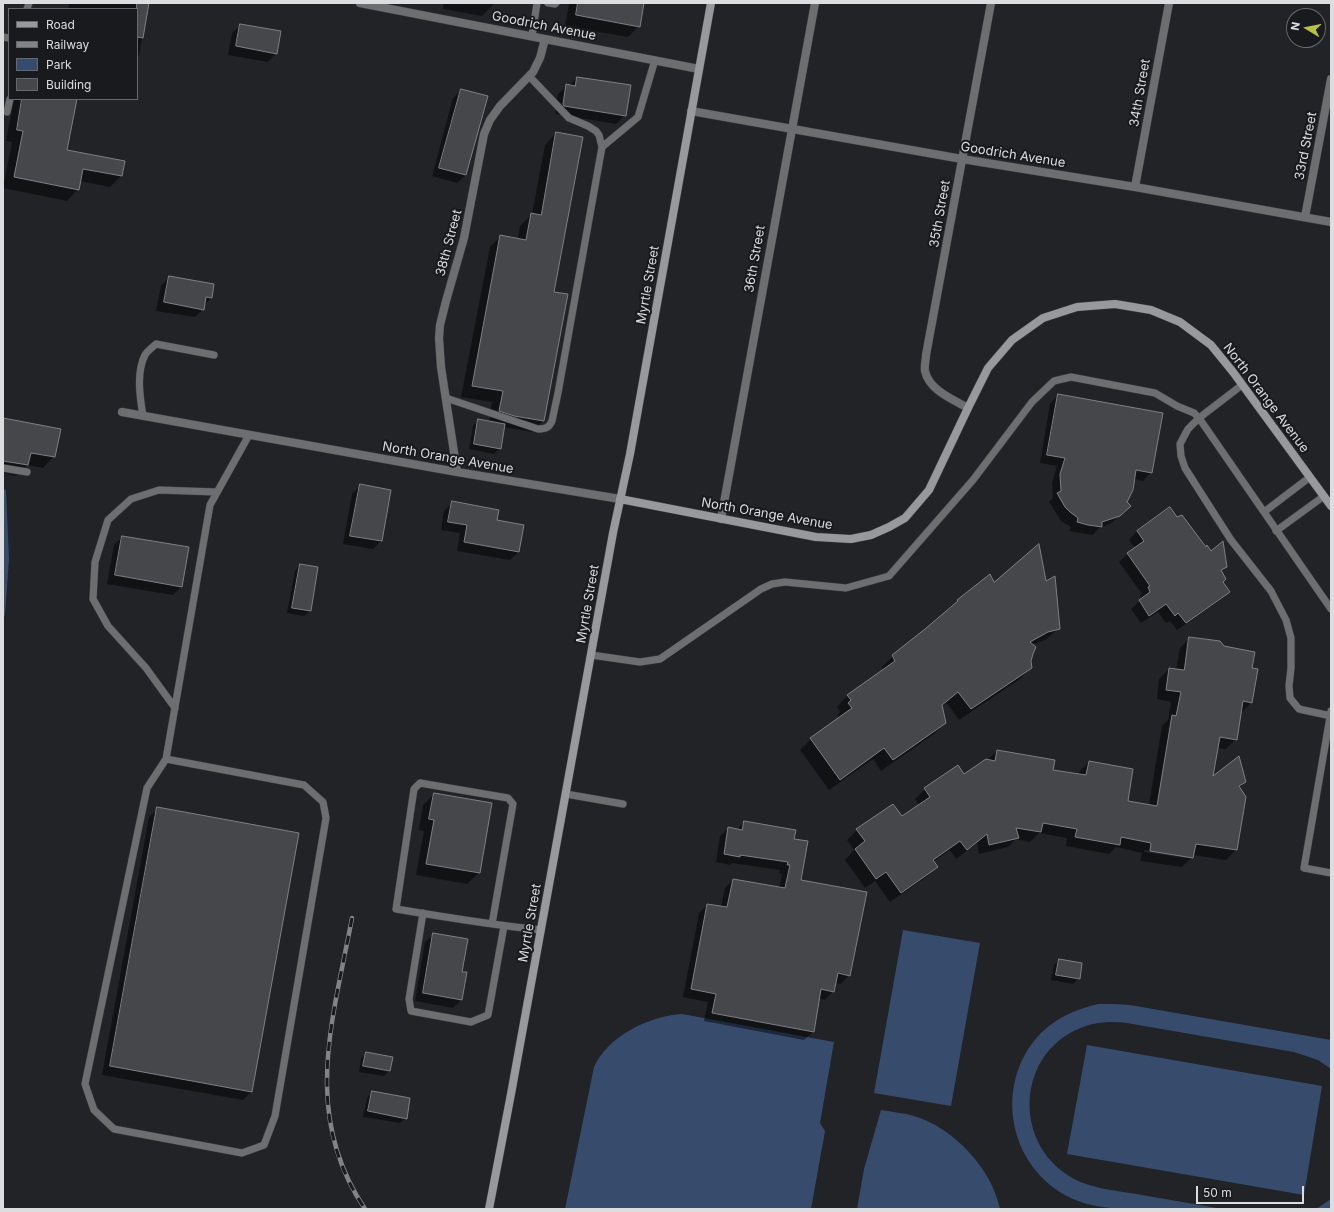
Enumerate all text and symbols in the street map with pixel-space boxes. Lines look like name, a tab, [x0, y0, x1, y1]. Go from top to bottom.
legend	[8, 8, 138, 100]
street label: Goodrich Avenue	[491, 8, 597, 44]
north arrow	[1286, 8, 1326, 48]
text: Road	[46, 17, 75, 32]
text: N	[1288, 21, 1303, 31]
text: Railway	[46, 37, 89, 52]
text: Park	[46, 57, 72, 72]
street label: 34th Street	[1126, 58, 1154, 128]
text: Building	[46, 77, 91, 92]
street label: 33rd Street	[1292, 111, 1320, 181]
street label: Goodrich Avenue	[959, 139, 1067, 171]
street label: 35th Street	[926, 179, 954, 249]
street label: 38th Street	[433, 208, 465, 278]
street label: 36th Street	[741, 224, 769, 294]
street label: Myrtle Street	[633, 244, 663, 326]
street label: North Orange Avenue	[1220, 340, 1312, 456]
street label: North Orange Avenue	[381, 439, 515, 477]
street label: North Orange Avenue	[700, 495, 834, 533]
street label: Myrtle Street	[573, 563, 603, 645]
street label: Myrtle Street	[515, 882, 545, 964]
scale bar	[1198, 1178, 1306, 1204]
text: 50 m	[1203, 1185, 1232, 1200]

